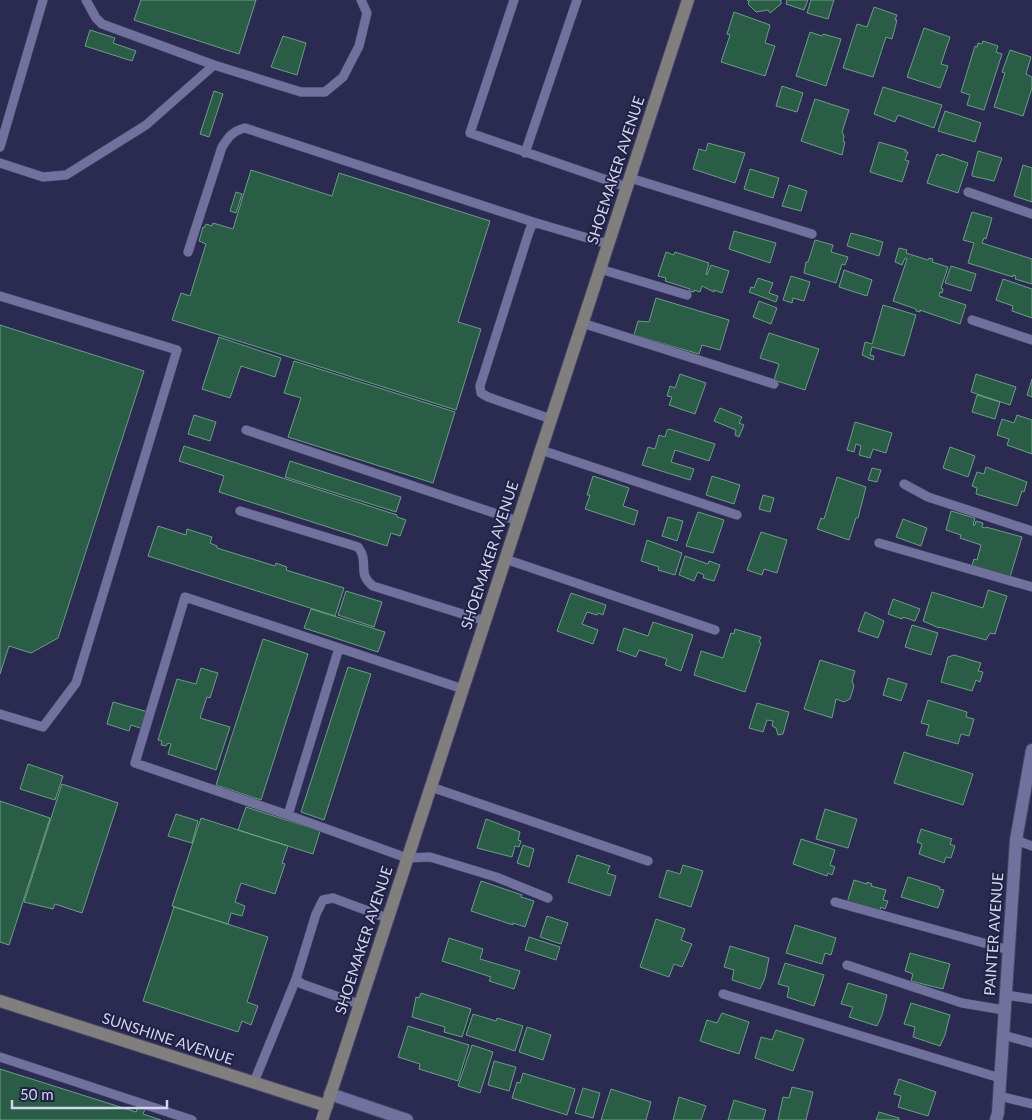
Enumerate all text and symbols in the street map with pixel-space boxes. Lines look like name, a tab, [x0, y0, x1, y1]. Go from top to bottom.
street label: SHOEMAKER AVENUE	[582, 94, 648, 246]
street label: SHOEMAKER AVENUE	[456, 479, 522, 631]
street label: SHOEMAKER AVENUE	[330, 864, 396, 1016]
street label: PAINTER AVENUE	[980, 872, 1006, 996]
street label: SUNSHINE AVENUE	[100, 1008, 236, 1068]
scale bar	[12, 1078, 168, 1110]
text: 50 m	[20, 1085, 54, 1103]

